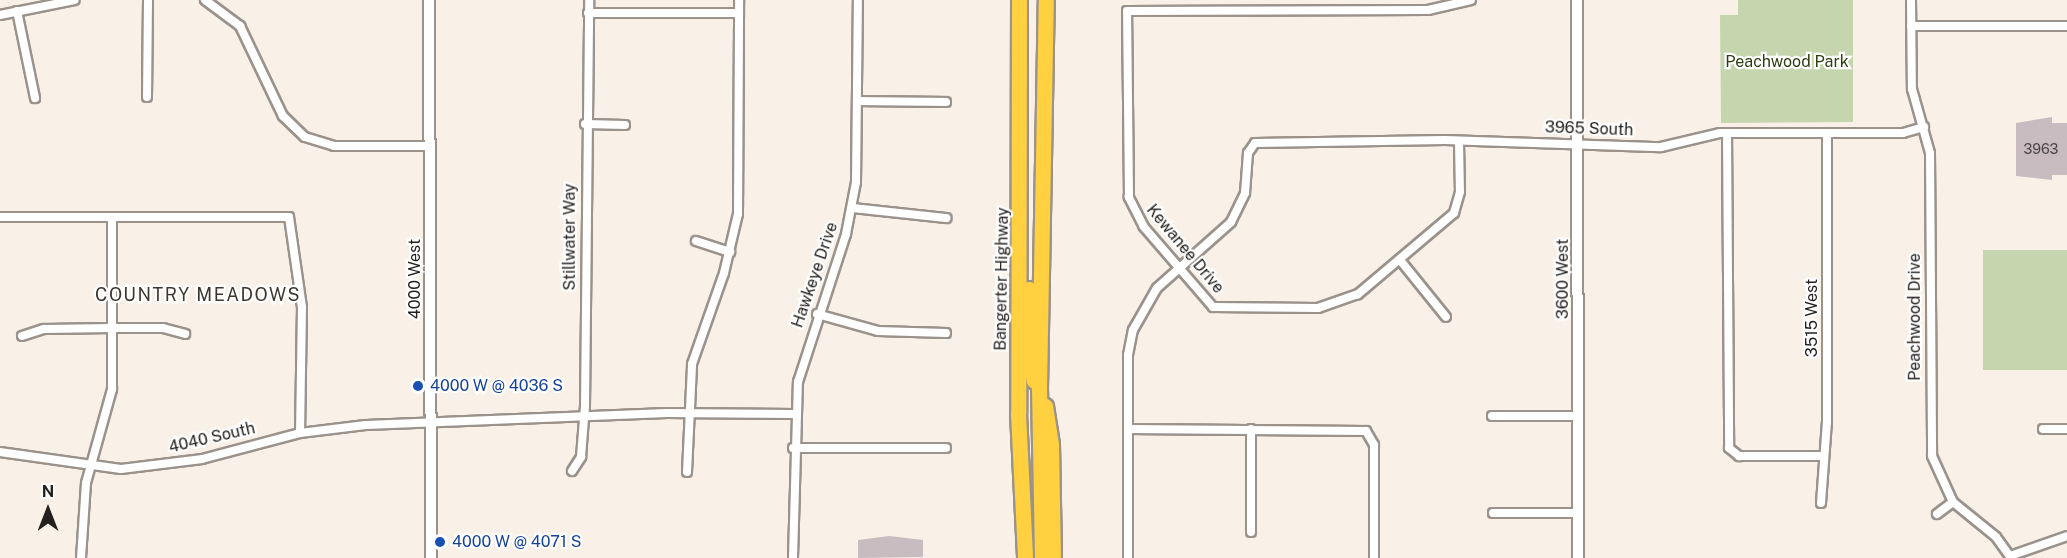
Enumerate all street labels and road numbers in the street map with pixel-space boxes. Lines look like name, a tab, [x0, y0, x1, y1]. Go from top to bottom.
street label: 3965 South	[1544, 118, 1634, 140]
street label: Stillwater Way	[560, 183, 580, 291]
street label: Kewanee Drive	[1142, 201, 1228, 297]
street label: Bangerter Highway	[991, 207, 1013, 351]
street label: Hawkeye Drive	[788, 220, 842, 330]
street label: 4000 West	[405, 239, 425, 319]
street label: 3600 West	[1553, 239, 1573, 319]
street label: Peachwood Drive	[1905, 253, 1925, 381]
street label: 3515 West	[1802, 279, 1822, 357]
street label: 4040 South	[167, 419, 257, 457]

